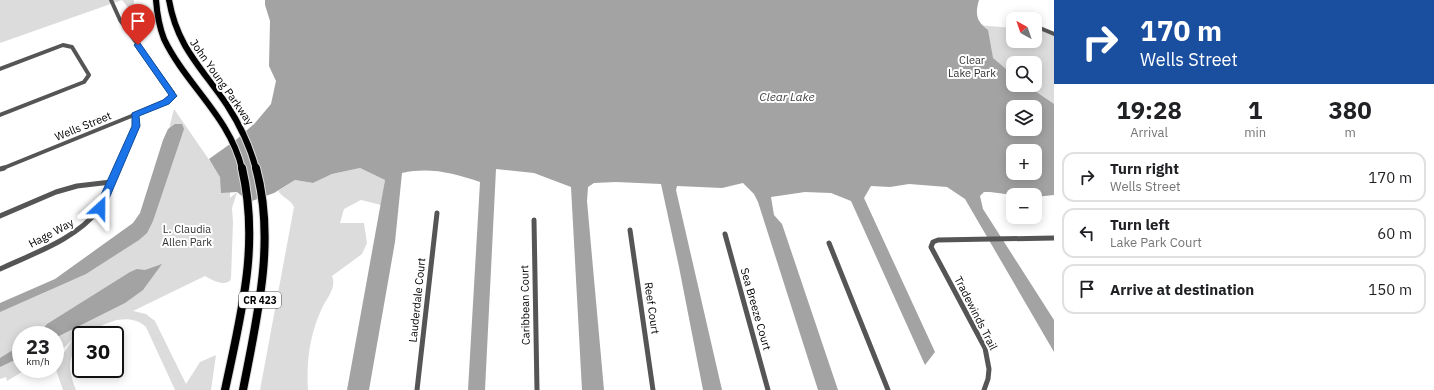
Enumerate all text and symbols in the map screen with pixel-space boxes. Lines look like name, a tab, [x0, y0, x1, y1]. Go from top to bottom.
pin	[121, 4, 155, 45]
icon: arrive	[127, 10, 149, 32]
north arrow	[1006, 12, 1042, 48]
map controls	[1006, 12, 1042, 224]
text: 170 m	[1140, 12, 1222, 49]
icon: right	[1074, 16, 1126, 68]
street label: John Young Parkway	[187, 36, 257, 128]
text: Wells Street	[1140, 48, 1238, 71]
park label: Clear Lake Park	[948, 53, 996, 80]
button: search	[1006, 56, 1042, 92]
water label: Clear Lake	[759, 89, 815, 104]
text: 19:28	[1116, 94, 1182, 126]
text: 1	[1248, 94, 1262, 126]
text: 380	[1328, 94, 1372, 126]
button: layers	[1006, 100, 1042, 136]
street label: Wells Street	[53, 108, 113, 144]
text: Arrival	[1130, 124, 1168, 141]
text: min	[1244, 124, 1266, 141]
text: m	[1344, 124, 1356, 141]
button: +	[1006, 144, 1042, 180]
text: Turn right	[1110, 159, 1179, 178]
icon: right	[1076, 166, 1098, 188]
text: 170 m	[1368, 168, 1412, 187]
text: Wells Street	[1110, 178, 1181, 195]
position arrow	[79, 187, 121, 229]
button: −	[1006, 188, 1042, 224]
street label: Hage Way	[26, 215, 76, 251]
text: Turn left	[1110, 215, 1170, 234]
park label: L. Claudia Allen Park	[162, 222, 212, 249]
icon: left	[1076, 222, 1098, 244]
text: 60 m	[1377, 224, 1412, 243]
text: Lake Park Court	[1110, 234, 1202, 251]
street label: Lauderdale Court	[406, 257, 428, 343]
street label: Caribbean Court	[517, 265, 533, 345]
street label: Sea Breeze Court	[738, 266, 774, 352]
street label: Tradewinds Trail	[951, 274, 1001, 352]
icon: arrive	[1076, 278, 1098, 300]
text: Arrive at destination	[1110, 280, 1254, 299]
text: 150 m	[1368, 280, 1412, 299]
street label: Reef Court	[641, 281, 663, 335]
road number: CR 423	[239, 292, 281, 308]
speed limit sign: 30	[72, 326, 124, 378]
text: 23	[26, 333, 50, 360]
text: km/h	[26, 355, 50, 368]

